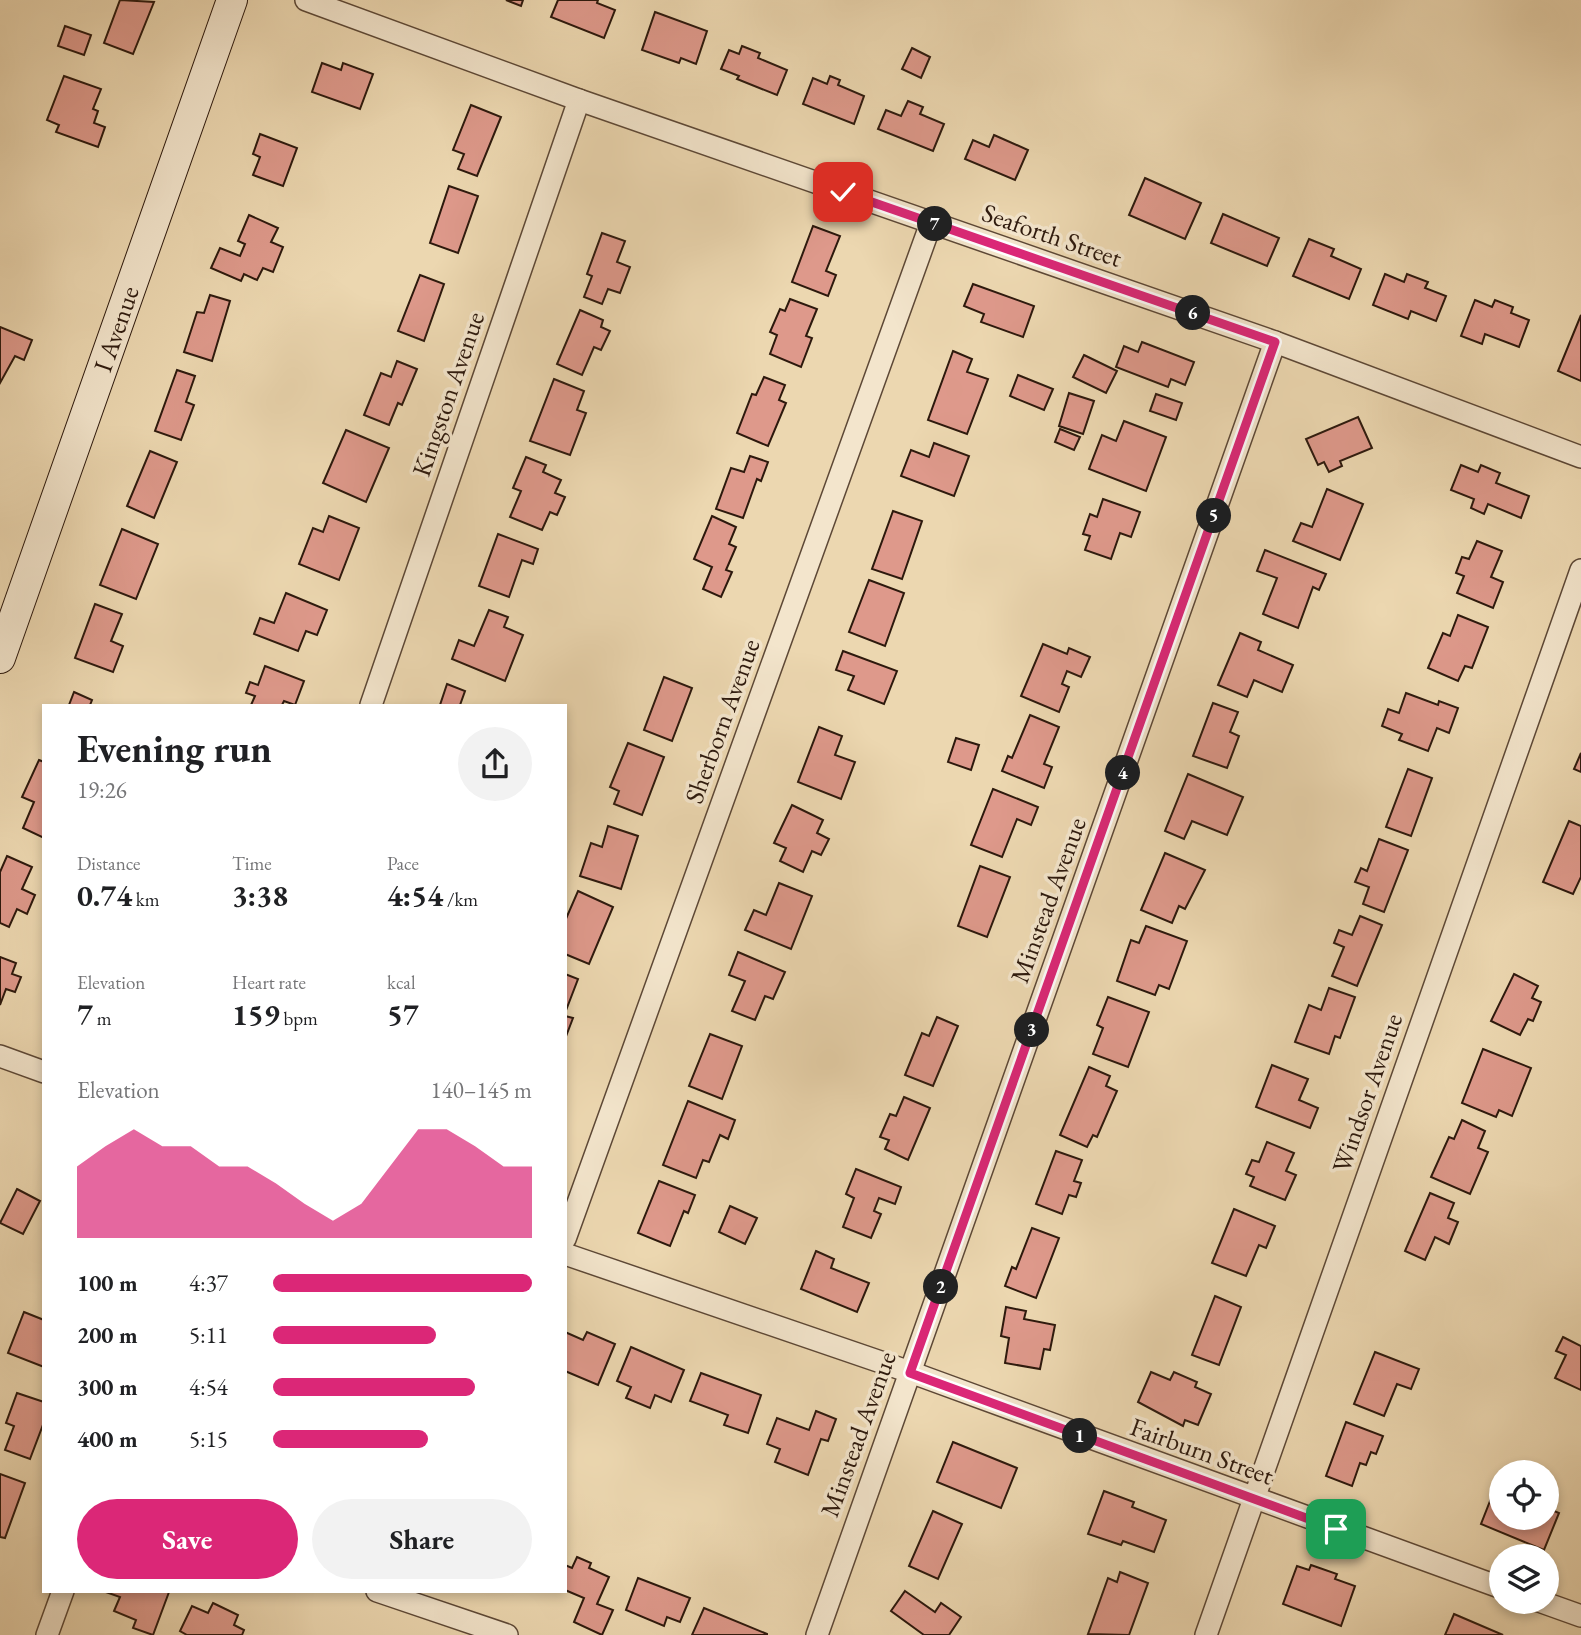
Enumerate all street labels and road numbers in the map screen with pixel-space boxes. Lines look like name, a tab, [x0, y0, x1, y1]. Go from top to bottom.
street label: Seaforth Street	[978, 195, 1126, 275]
street label: I Avenue	[85, 282, 147, 376]
street label: Kingston Avenue	[404, 307, 492, 481]
street label: Sherborn Avenue	[676, 634, 768, 808]
street label: Minstead Avenue	[1002, 813, 1094, 987]
street label: Windsor Avenue	[1324, 1009, 1410, 1177]
street label: Minstead Avenue	[812, 1347, 904, 1521]
street label: Fairburn Street	[1126, 1409, 1278, 1493]

